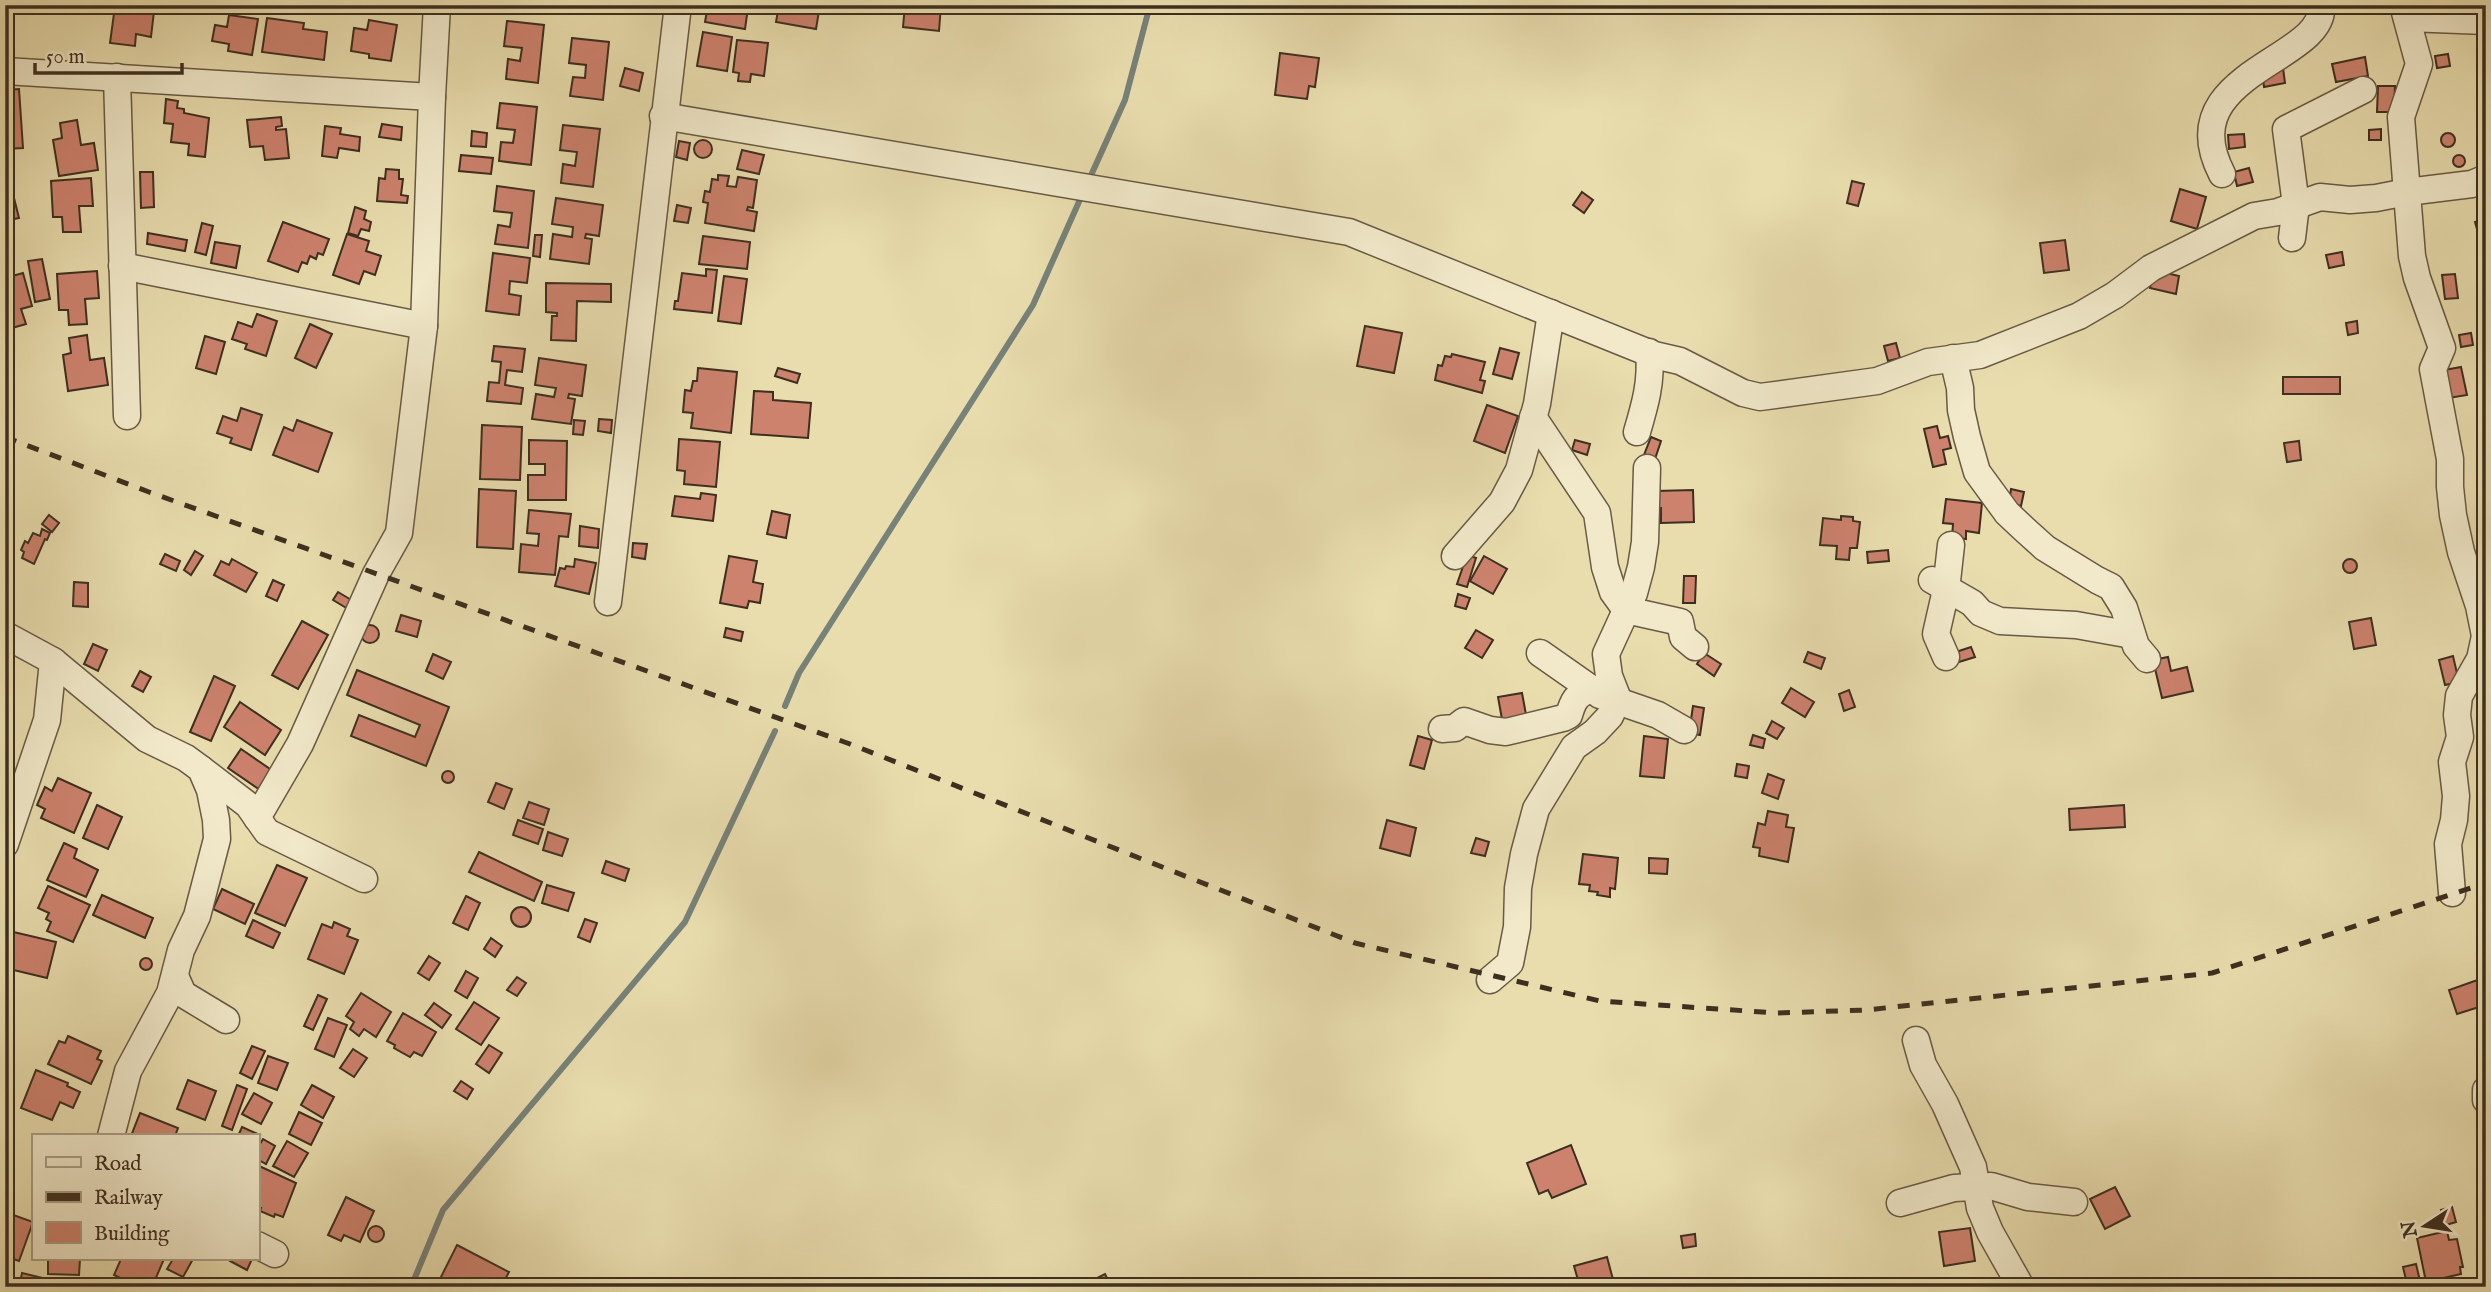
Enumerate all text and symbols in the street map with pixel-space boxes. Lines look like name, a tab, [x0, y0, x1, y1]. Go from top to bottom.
scale bar	[35, 32, 182, 76]
text: 50 m	[46, 44, 85, 71]
legend	[32, 1134, 259, 1260]
text: Road	[94, 1151, 142, 1178]
text: Railway	[94, 1185, 164, 1212]
north arrow	[2390, 1190, 2460, 1260]
text: N	[2397, 1218, 2424, 1241]
text: Building	[94, 1221, 170, 1248]

